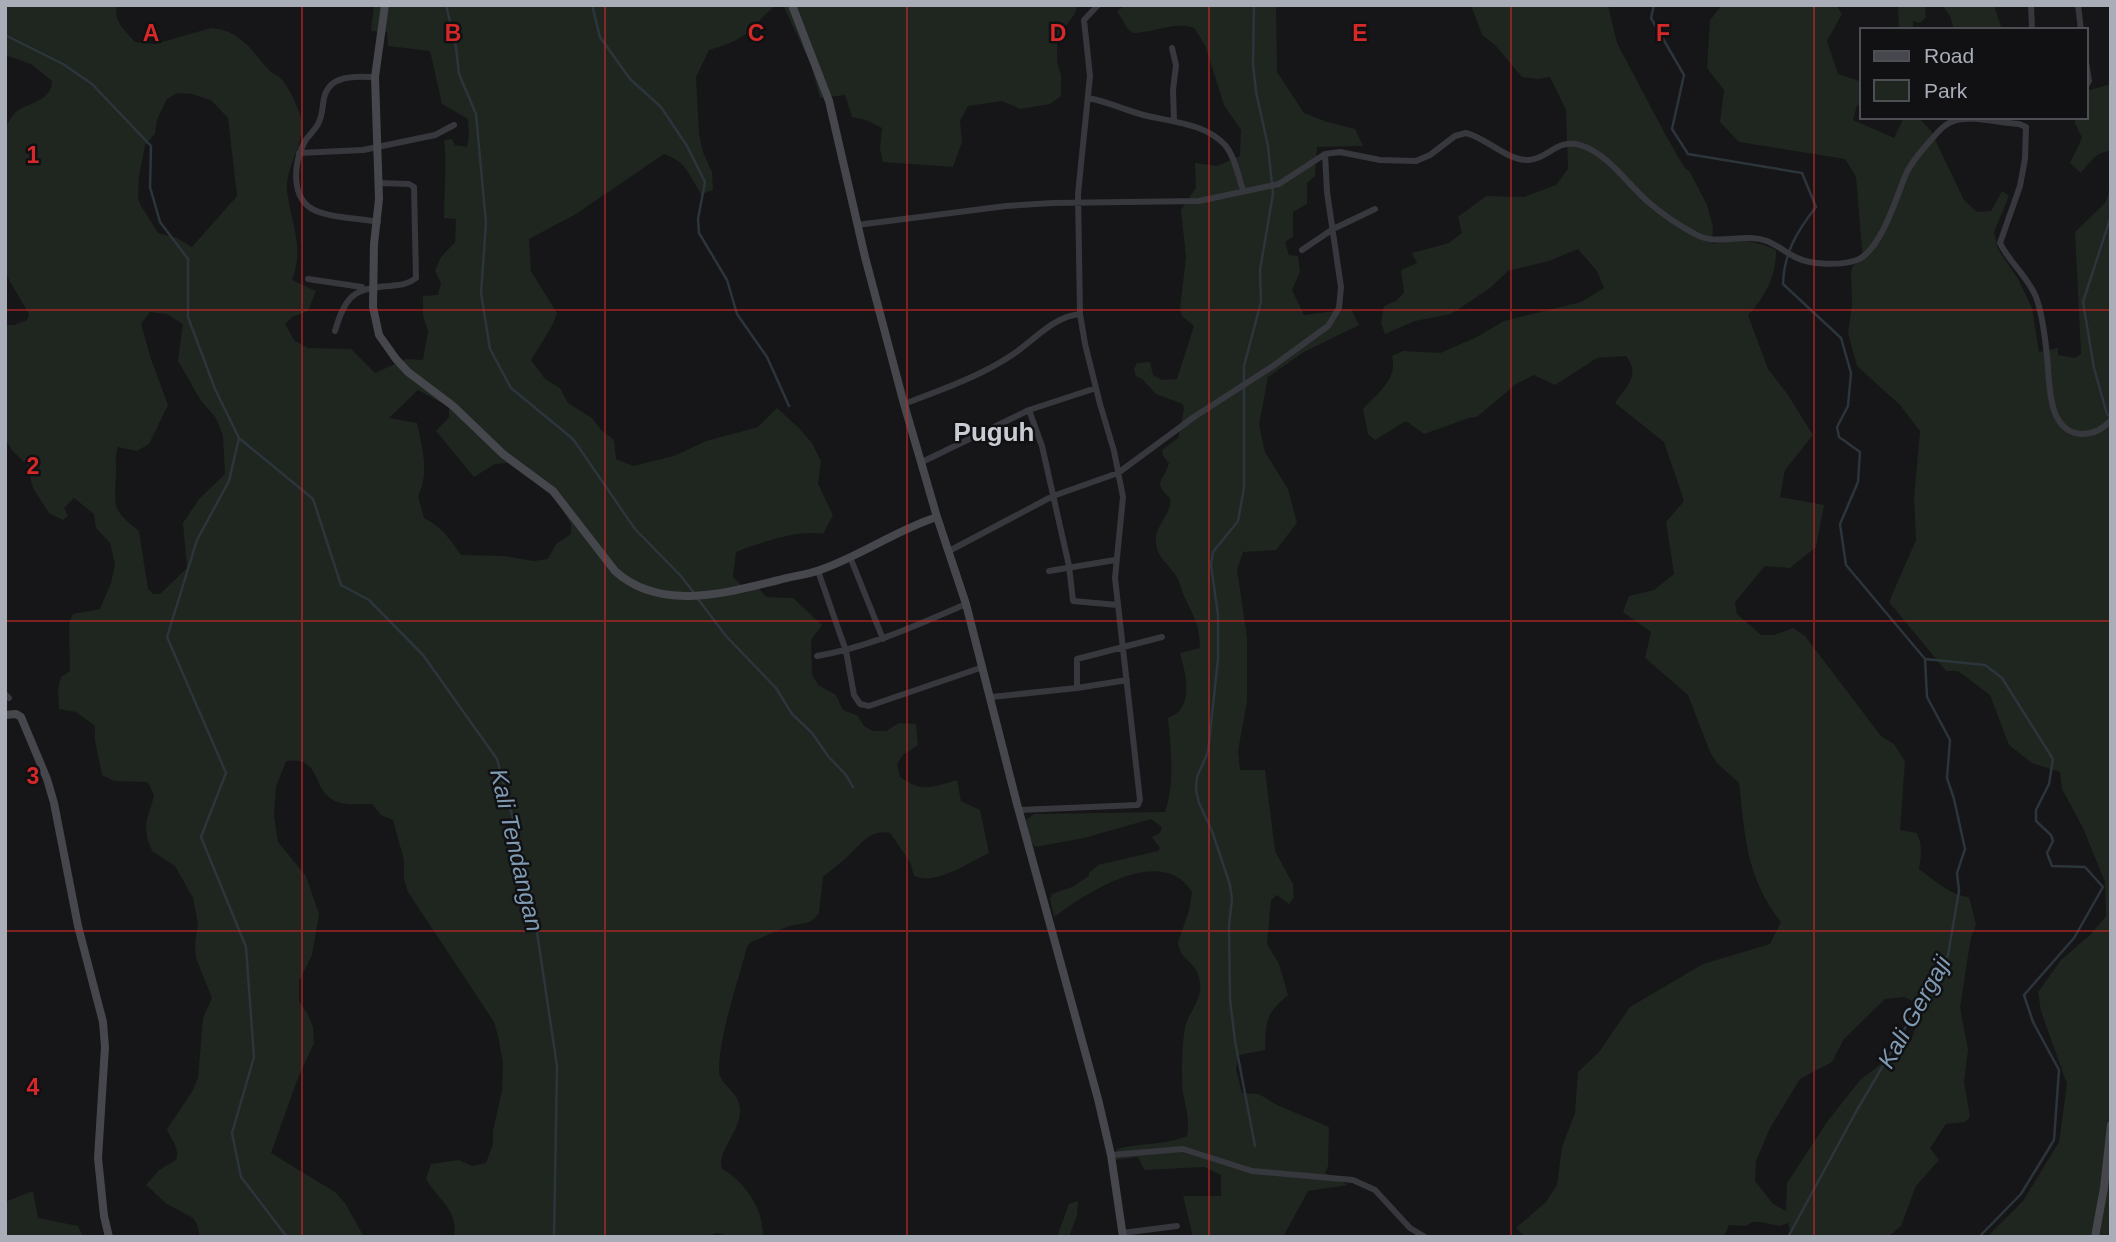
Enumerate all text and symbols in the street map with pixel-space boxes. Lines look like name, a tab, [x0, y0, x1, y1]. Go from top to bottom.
text: A	[143, 20, 159, 46]
text: B	[445, 20, 461, 46]
text: C	[748, 20, 764, 46]
text: D	[1050, 20, 1066, 46]
text: E	[1352, 20, 1368, 46]
text: F	[1656, 20, 1670, 46]
legend	[1860, 28, 2088, 119]
text: Road	[1924, 44, 1974, 67]
text: Park	[1924, 79, 1968, 102]
text: 1	[27, 142, 40, 168]
district label: Puguh	[954, 417, 1034, 447]
text: 2	[27, 453, 39, 479]
text: 3	[27, 763, 39, 789]
water label: Kali Tendangan	[485, 766, 549, 934]
water label: Kali Gergaji	[1872, 951, 1956, 1073]
text: 4	[27, 1074, 40, 1100]

